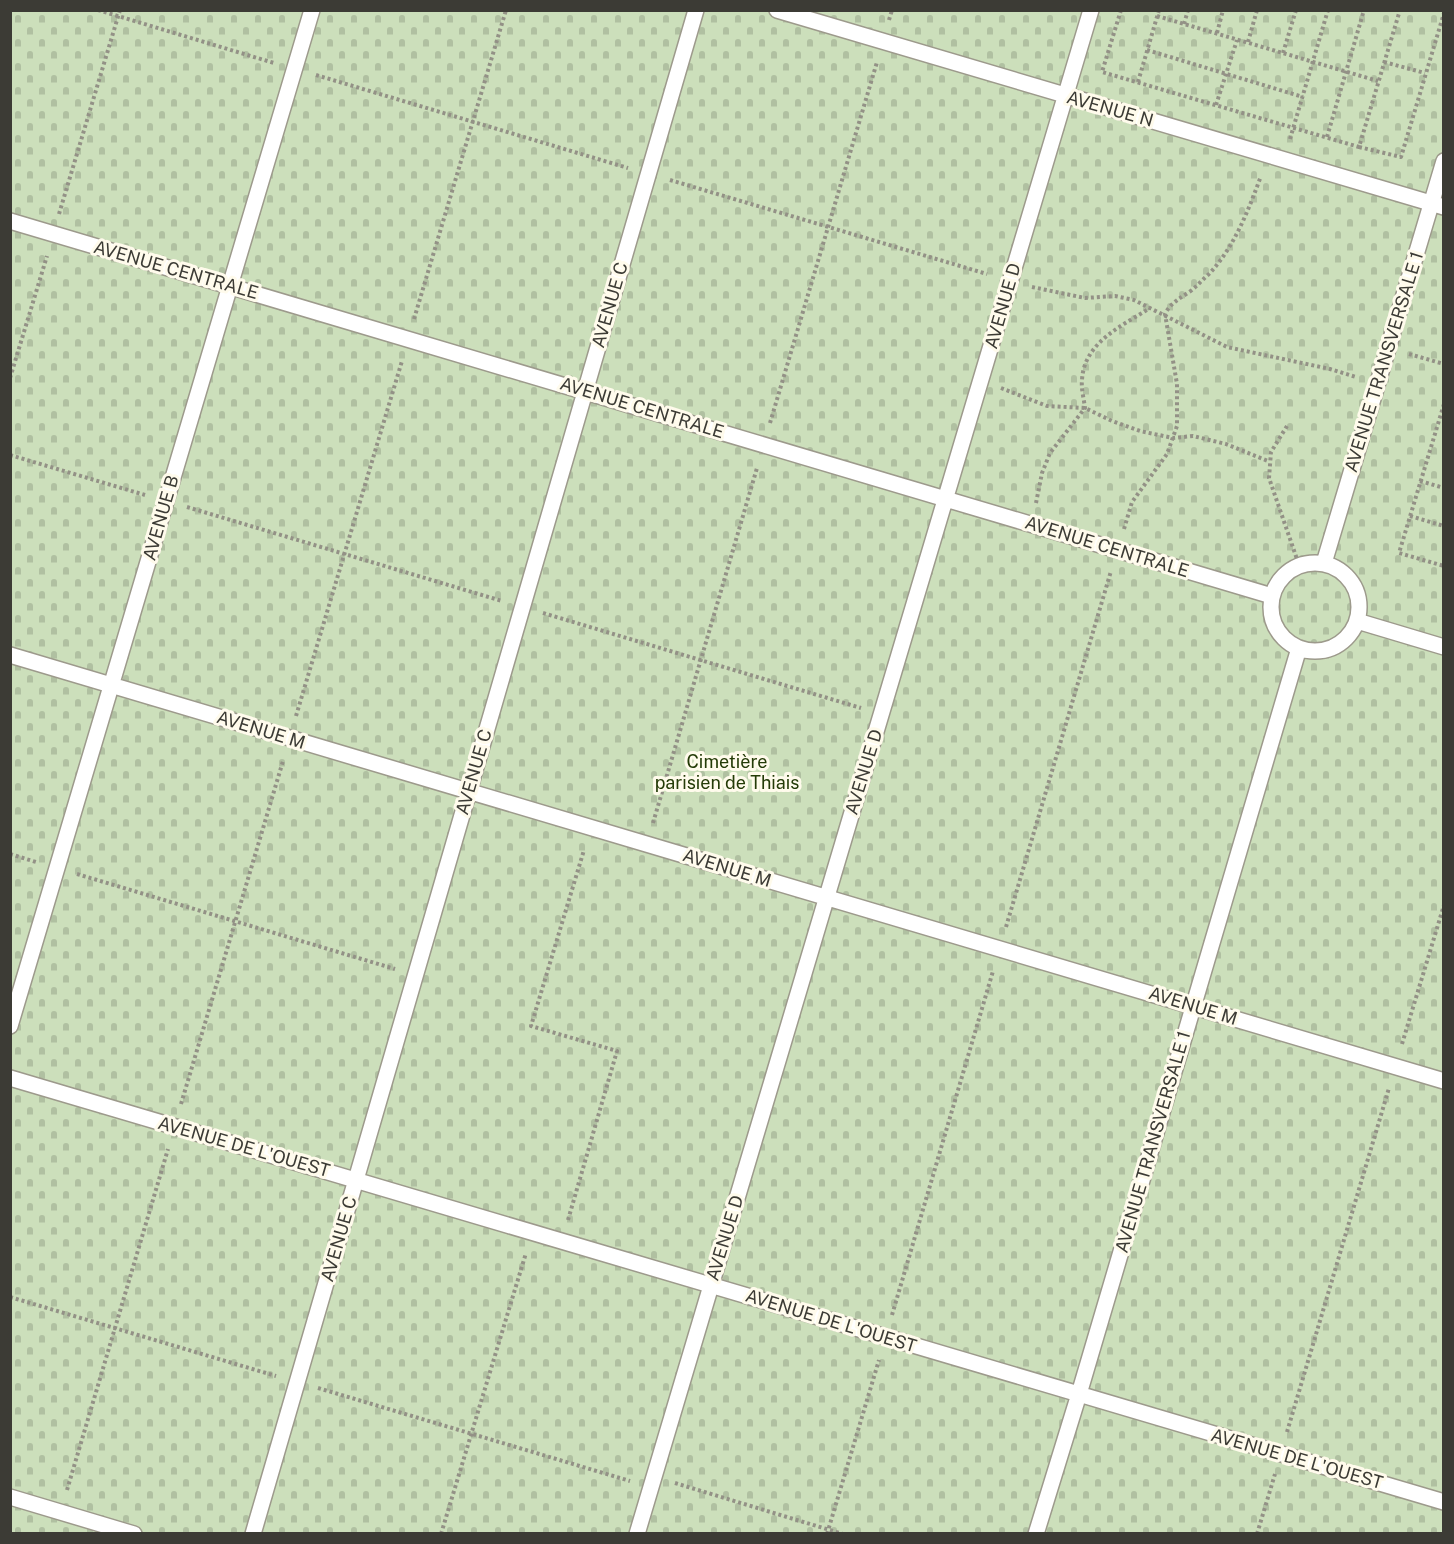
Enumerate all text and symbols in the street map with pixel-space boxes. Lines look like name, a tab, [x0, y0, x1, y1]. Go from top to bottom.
street label: AVENUE N	[1064, 86, 1156, 131]
street label: AVENUE CENTRALE	[91, 236, 261, 303]
street label: AVENUE TRANSVERSALE 1	[1340, 249, 1427, 475]
street label: AVENUE C	[587, 260, 632, 350]
street label: AVENUE D	[980, 261, 1025, 351]
street label: AVENUE CENTRALE	[558, 373, 727, 442]
street label: AVENUE B	[138, 473, 183, 563]
street label: AVENUE CENTRALE	[1023, 512, 1192, 581]
street label: AVENUE M	[214, 706, 308, 753]
street label: AVENUE C	[451, 727, 496, 817]
street label: AVENUE D	[841, 727, 886, 817]
park label: Cimetière parisien de Thiais	[655, 751, 799, 793]
street label: AVENUE M	[680, 844, 774, 891]
street label: AVENUE M	[1146, 982, 1240, 1029]
street label: AVENUE TRANSVERSALE 1	[1111, 1029, 1194, 1255]
street label: AVENUE DE L'OUEST	[156, 1112, 333, 1181]
street label: AVENUE D	[702, 1193, 747, 1283]
street label: AVENUE C	[316, 1194, 361, 1284]
street label: AVENUE DE L'OUEST	[743, 1284, 920, 1357]
street label: AVENUE DE L'OUEST	[1209, 1424, 1386, 1493]

